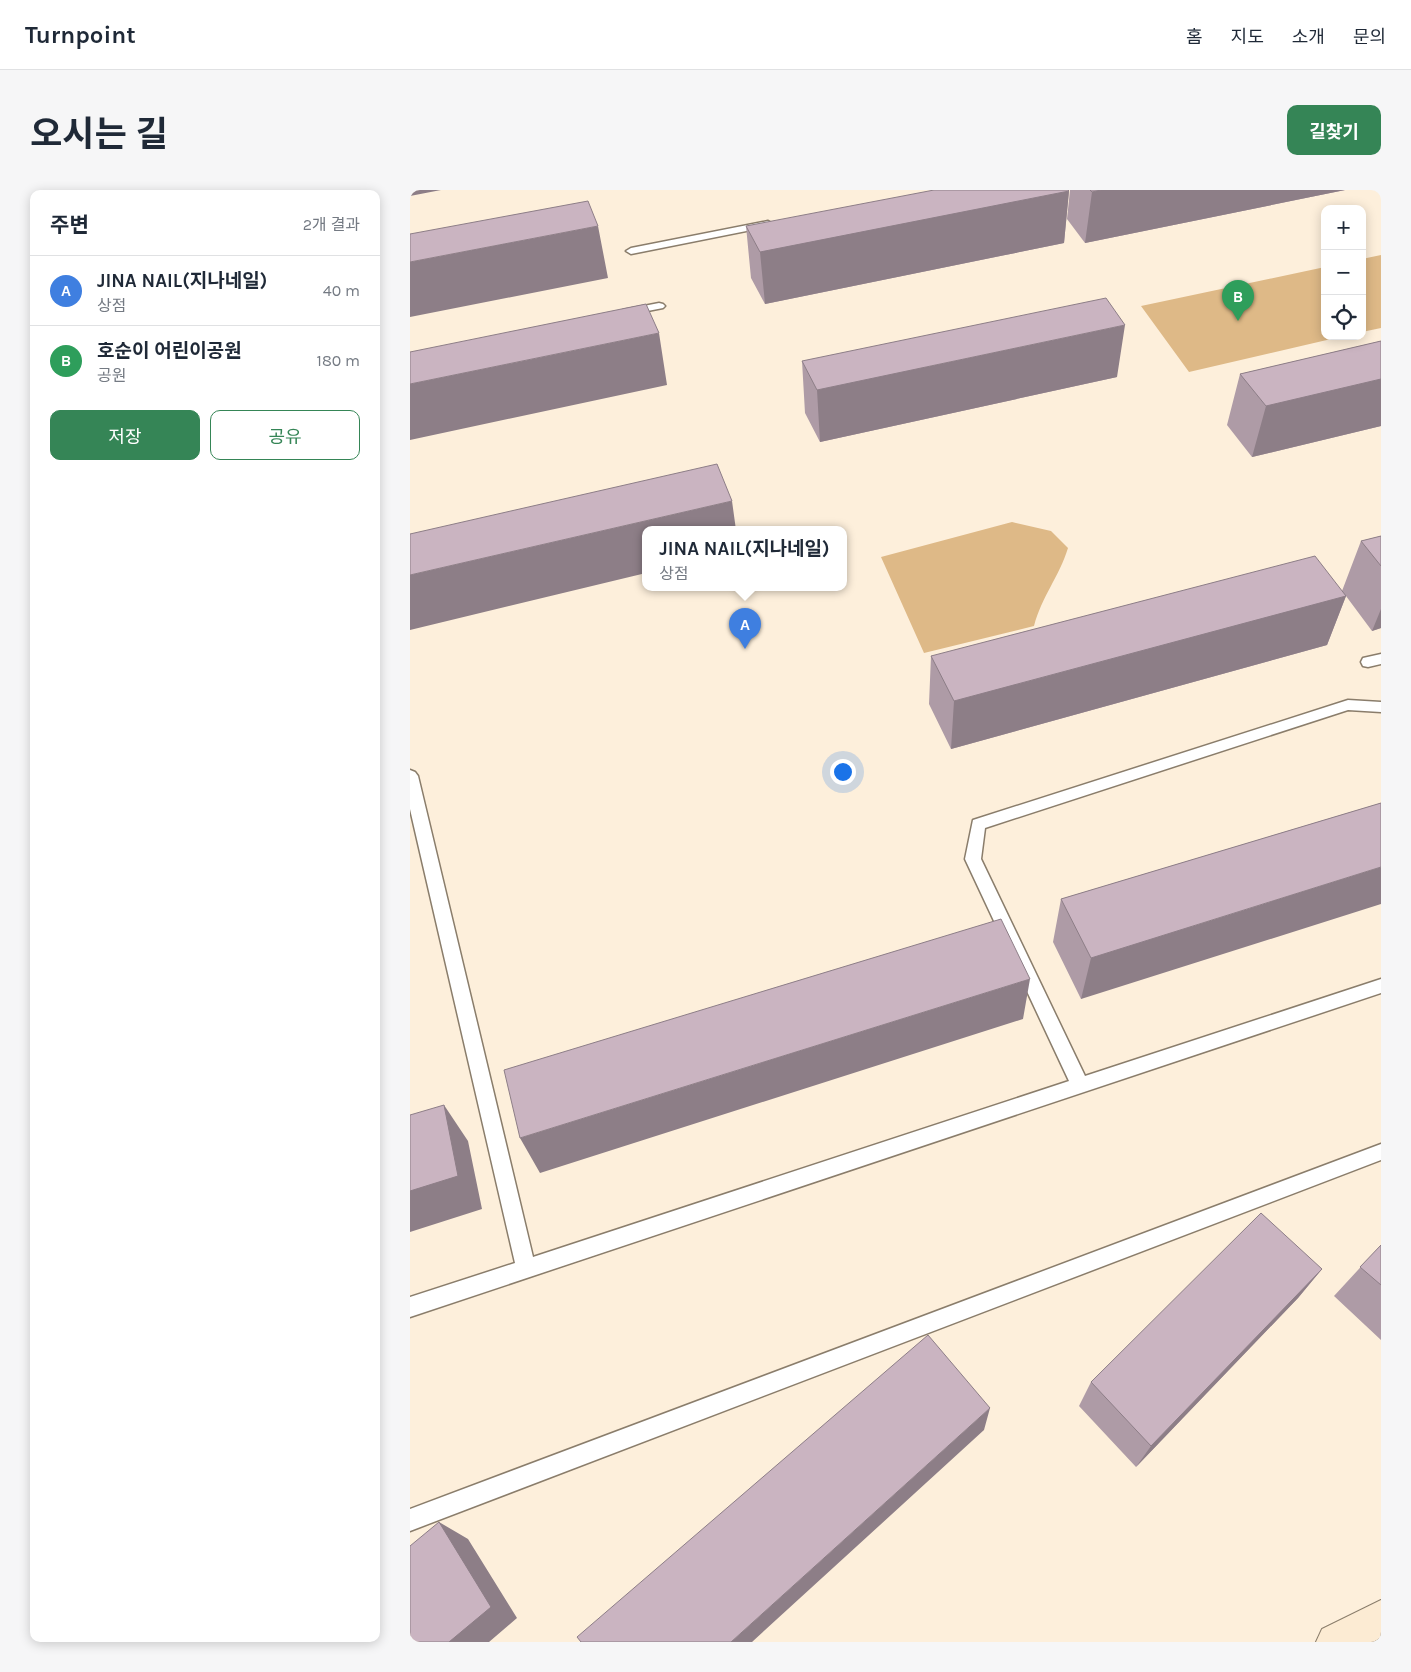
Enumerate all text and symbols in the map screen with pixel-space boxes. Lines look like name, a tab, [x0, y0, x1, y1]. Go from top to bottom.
text: Turnpoint	[25, 21, 136, 49]
text: 홈	[1186, 26, 1203, 48]
text: 지도	[1231, 26, 1264, 48]
text: 소개	[1292, 26, 1325, 48]
text: 문의	[1353, 26, 1386, 48]
button: 길찾기	[1287, 105, 1381, 155]
text: 오시는 길	[30, 114, 168, 155]
map controls	[1321, 205, 1366, 340]
button: +	[1321, 205, 1366, 250]
text: 주변	[50, 213, 89, 237]
text: 2개 결과	[303, 215, 360, 234]
button: −	[1321, 250, 1366, 295]
text: JINA NAIL(지나네일)	[97, 270, 267, 292]
pin: B	[1222, 280, 1254, 321]
text: A	[61, 281, 71, 300]
text: 40 m	[323, 281, 360, 300]
button: locate	[1321, 295, 1366, 340]
text: 상점	[97, 296, 126, 315]
text: 호순이 어린이공원	[97, 340, 242, 362]
text: B	[61, 351, 71, 370]
text: 180 m	[317, 351, 360, 370]
text: 공원	[97, 366, 126, 385]
button: 저장	[50, 410, 200, 460]
button: 공유	[210, 410, 360, 460]
popup	[642, 526, 847, 591]
text: JINA NAIL(지나네일)	[659, 538, 830, 560]
text: 상점	[659, 564, 689, 583]
pin: A	[729, 608, 761, 649]
your location	[830, 759, 856, 785]

